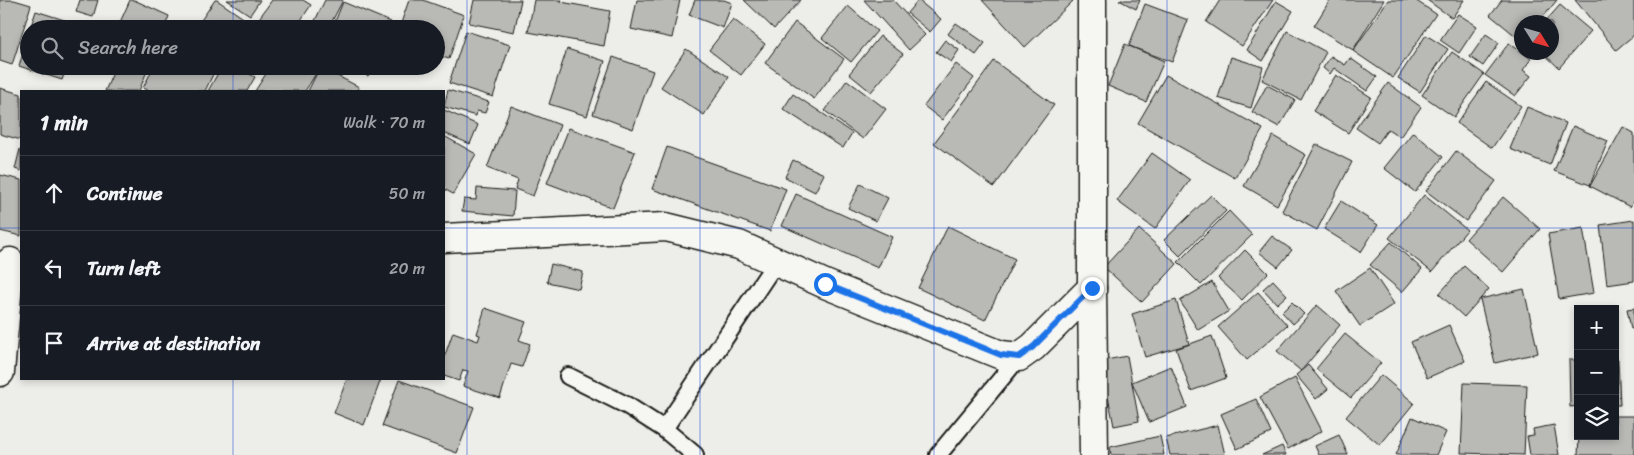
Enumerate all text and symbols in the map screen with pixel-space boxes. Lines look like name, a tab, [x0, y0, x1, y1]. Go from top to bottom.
north arrow	[1514, 15, 1559, 60]
search box	[20, 20, 445, 75]
text: Search here	[78, 31, 178, 64]
icon: search	[38, 34, 66, 62]
text: 1 min	[40, 104, 88, 142]
text: Walk · 70 m	[343, 108, 425, 137]
text: Continue	[87, 177, 163, 210]
icon: ahead	[40, 179, 68, 207]
text: 50 m	[389, 179, 425, 208]
text: Turn left	[87, 252, 160, 285]
icon: left	[40, 254, 68, 282]
text: 20 m	[389, 254, 425, 283]
route start	[814, 273, 837, 296]
route end	[1081, 277, 1104, 300]
map controls	[1574, 305, 1619, 440]
button: +	[1574, 305, 1619, 350]
text: Arrive at destination	[87, 327, 260, 360]
icon: arrive	[40, 329, 68, 357]
button: −	[1574, 350, 1619, 395]
button: layers	[1574, 395, 1619, 440]

